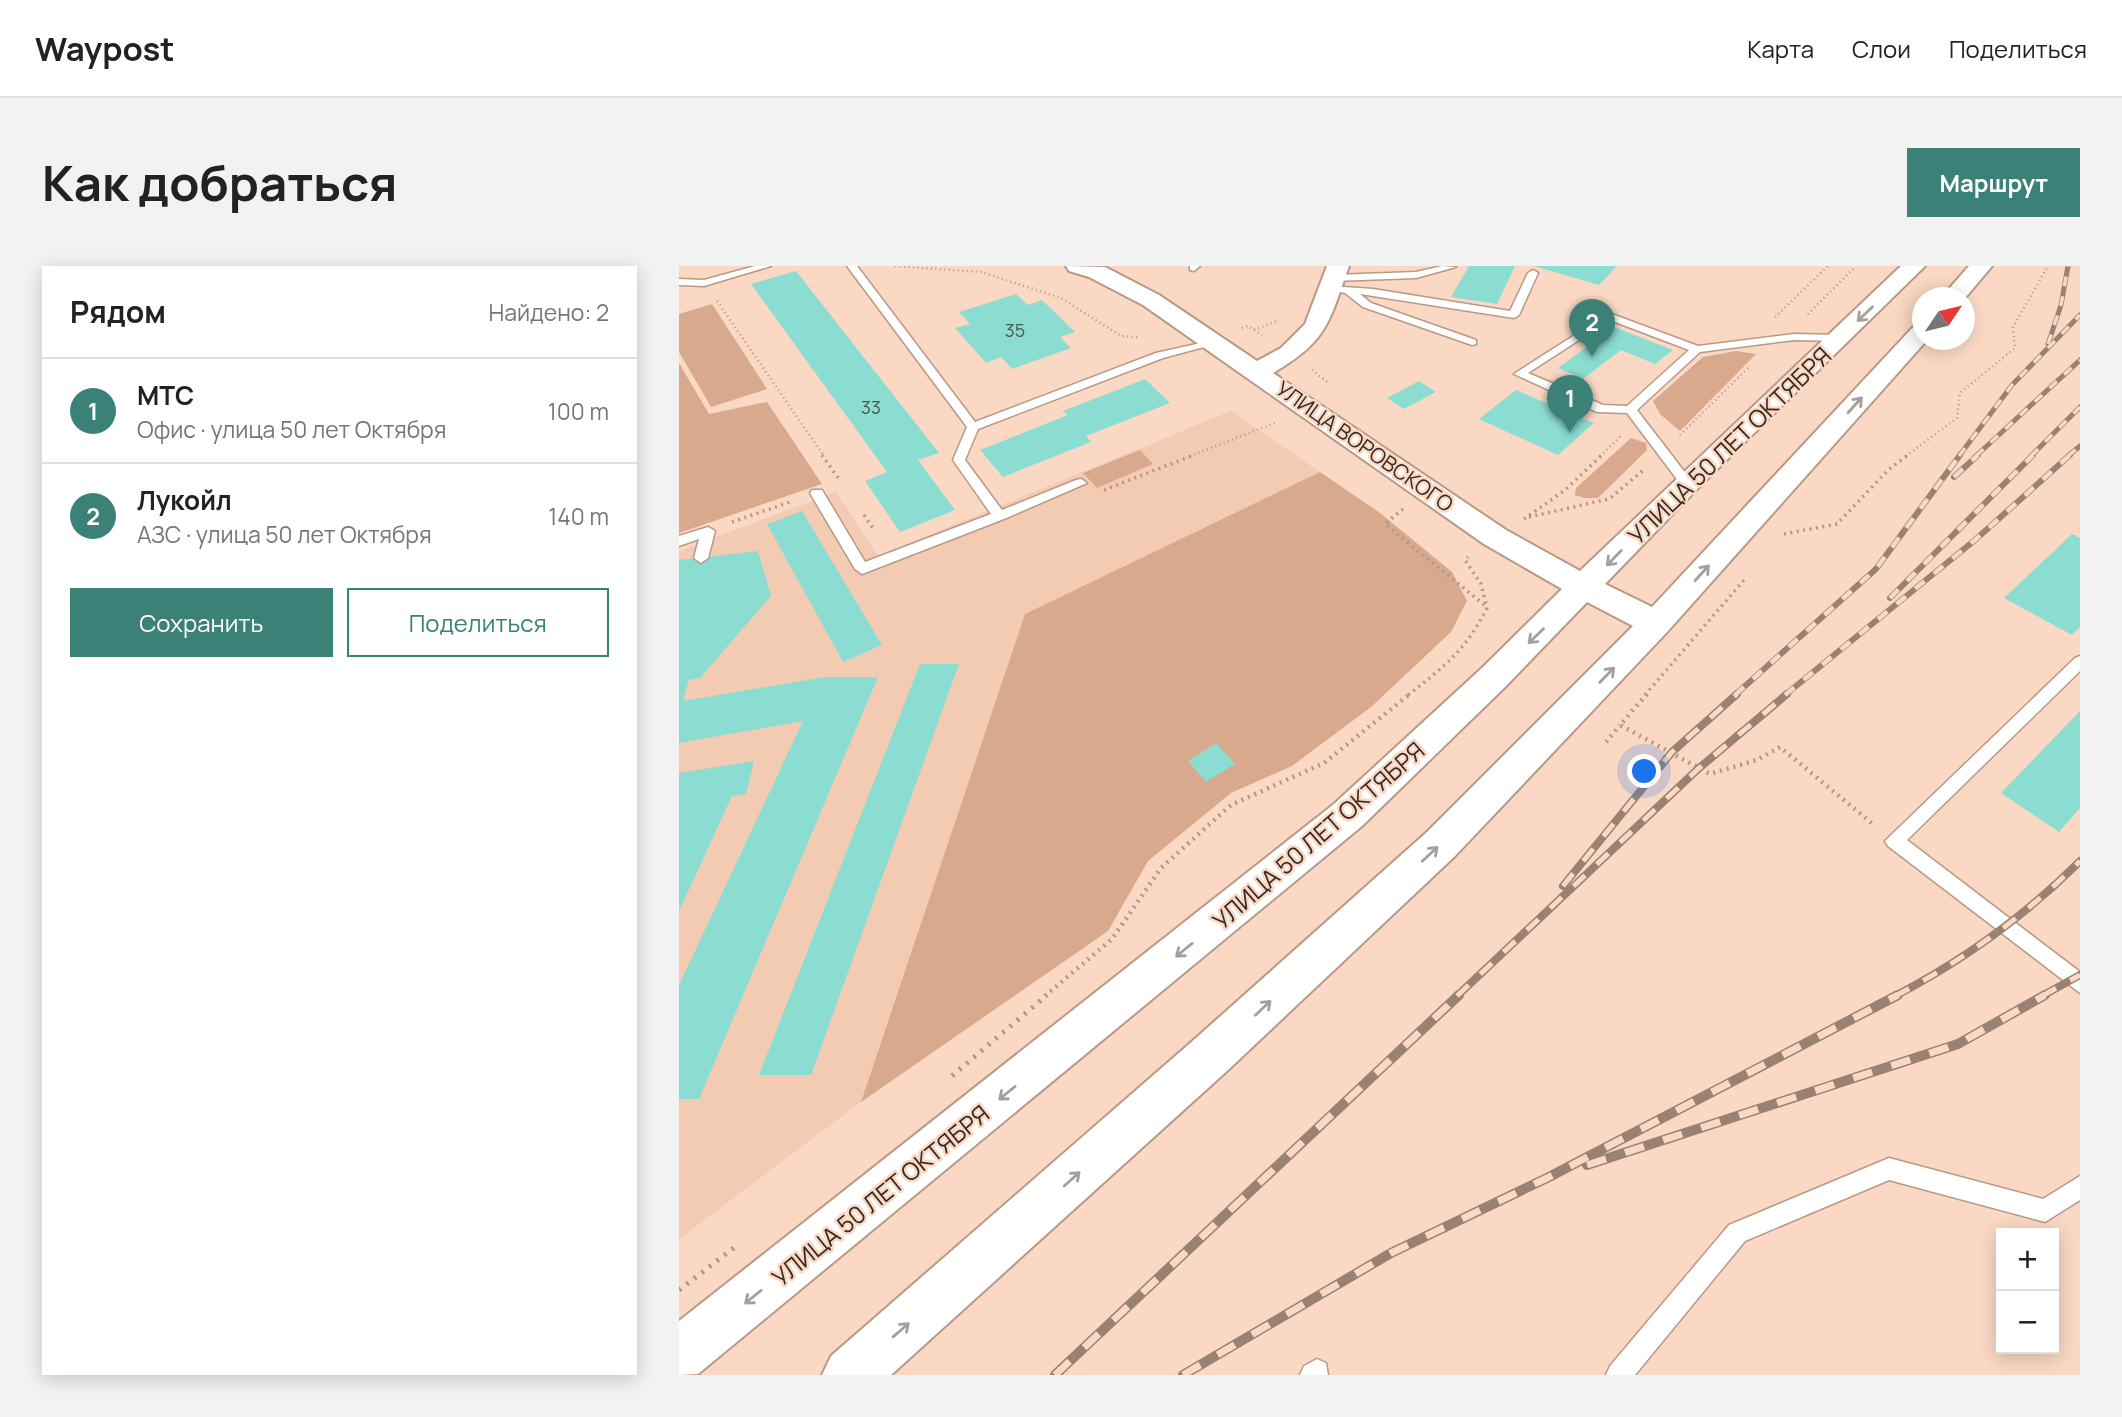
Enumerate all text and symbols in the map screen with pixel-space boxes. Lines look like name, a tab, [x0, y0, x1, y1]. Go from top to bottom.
text: Waypost	[35, 26, 175, 71]
text: Карта	[1747, 32, 1814, 65]
text: Слои	[1852, 32, 1911, 65]
text: Поделиться	[1949, 32, 2087, 65]
button: Маршрут	[1907, 148, 2080, 217]
text: Как добраться	[42, 149, 397, 216]
north arrow	[1912, 287, 1975, 350]
text: Рядом	[70, 291, 166, 332]
text: Найдено: 2	[488, 296, 609, 328]
pin: 2	[1569, 299, 1615, 357]
one-way arrow	[1856, 305, 1873, 322]
house number: 35	[1005, 318, 1025, 342]
street label: УЛИЦА 50 ЛЕТ ОКТЯБРЯ	[1620, 339, 1838, 551]
street label: УЛИЦА ВОРОВСКОГО	[1271, 374, 1459, 518]
pin: 1	[1547, 375, 1593, 433]
text: МТС	[137, 377, 194, 413]
text: 1	[88, 395, 98, 427]
text: 100 m	[548, 395, 609, 427]
house number: 33	[861, 395, 881, 419]
one-way arrow	[1847, 396, 1863, 414]
text: Офис · улица 50 лет Октября	[137, 413, 446, 445]
text: Лукойл	[137, 482, 232, 518]
text: 2	[86, 500, 100, 532]
text: 140 m	[548, 500, 609, 532]
text: АЗС · улица 50 лет Октября	[137, 518, 432, 550]
one-way arrow	[1606, 549, 1623, 566]
one-way arrow	[1694, 564, 1710, 582]
button: Сохранить	[70, 588, 333, 657]
button: Поделиться	[347, 588, 609, 657]
one-way arrow	[1528, 628, 1545, 645]
one-way arrow	[1598, 666, 1615, 683]
street label: УЛИЦА 50 ЛЕТ ОКТЯБРЯ	[1205, 734, 1431, 936]
your location	[1627, 754, 1661, 788]
one-way arrow	[1421, 846, 1439, 862]
one-way arrow	[1175, 942, 1193, 958]
one-way arrow	[1254, 1000, 1272, 1016]
one-way arrow	[998, 1085, 1016, 1101]
street label: УЛИЦА 50 ЛЕТ ОКТЯБРЯ	[764, 1097, 996, 1293]
one-way arrow	[1062, 1172, 1080, 1188]
map controls	[1996, 1228, 2059, 1354]
button: +	[1996, 1228, 2059, 1291]
one-way arrow	[744, 1289, 762, 1304]
button: −	[1996, 1291, 2059, 1354]
one-way arrow	[892, 1323, 910, 1339]

